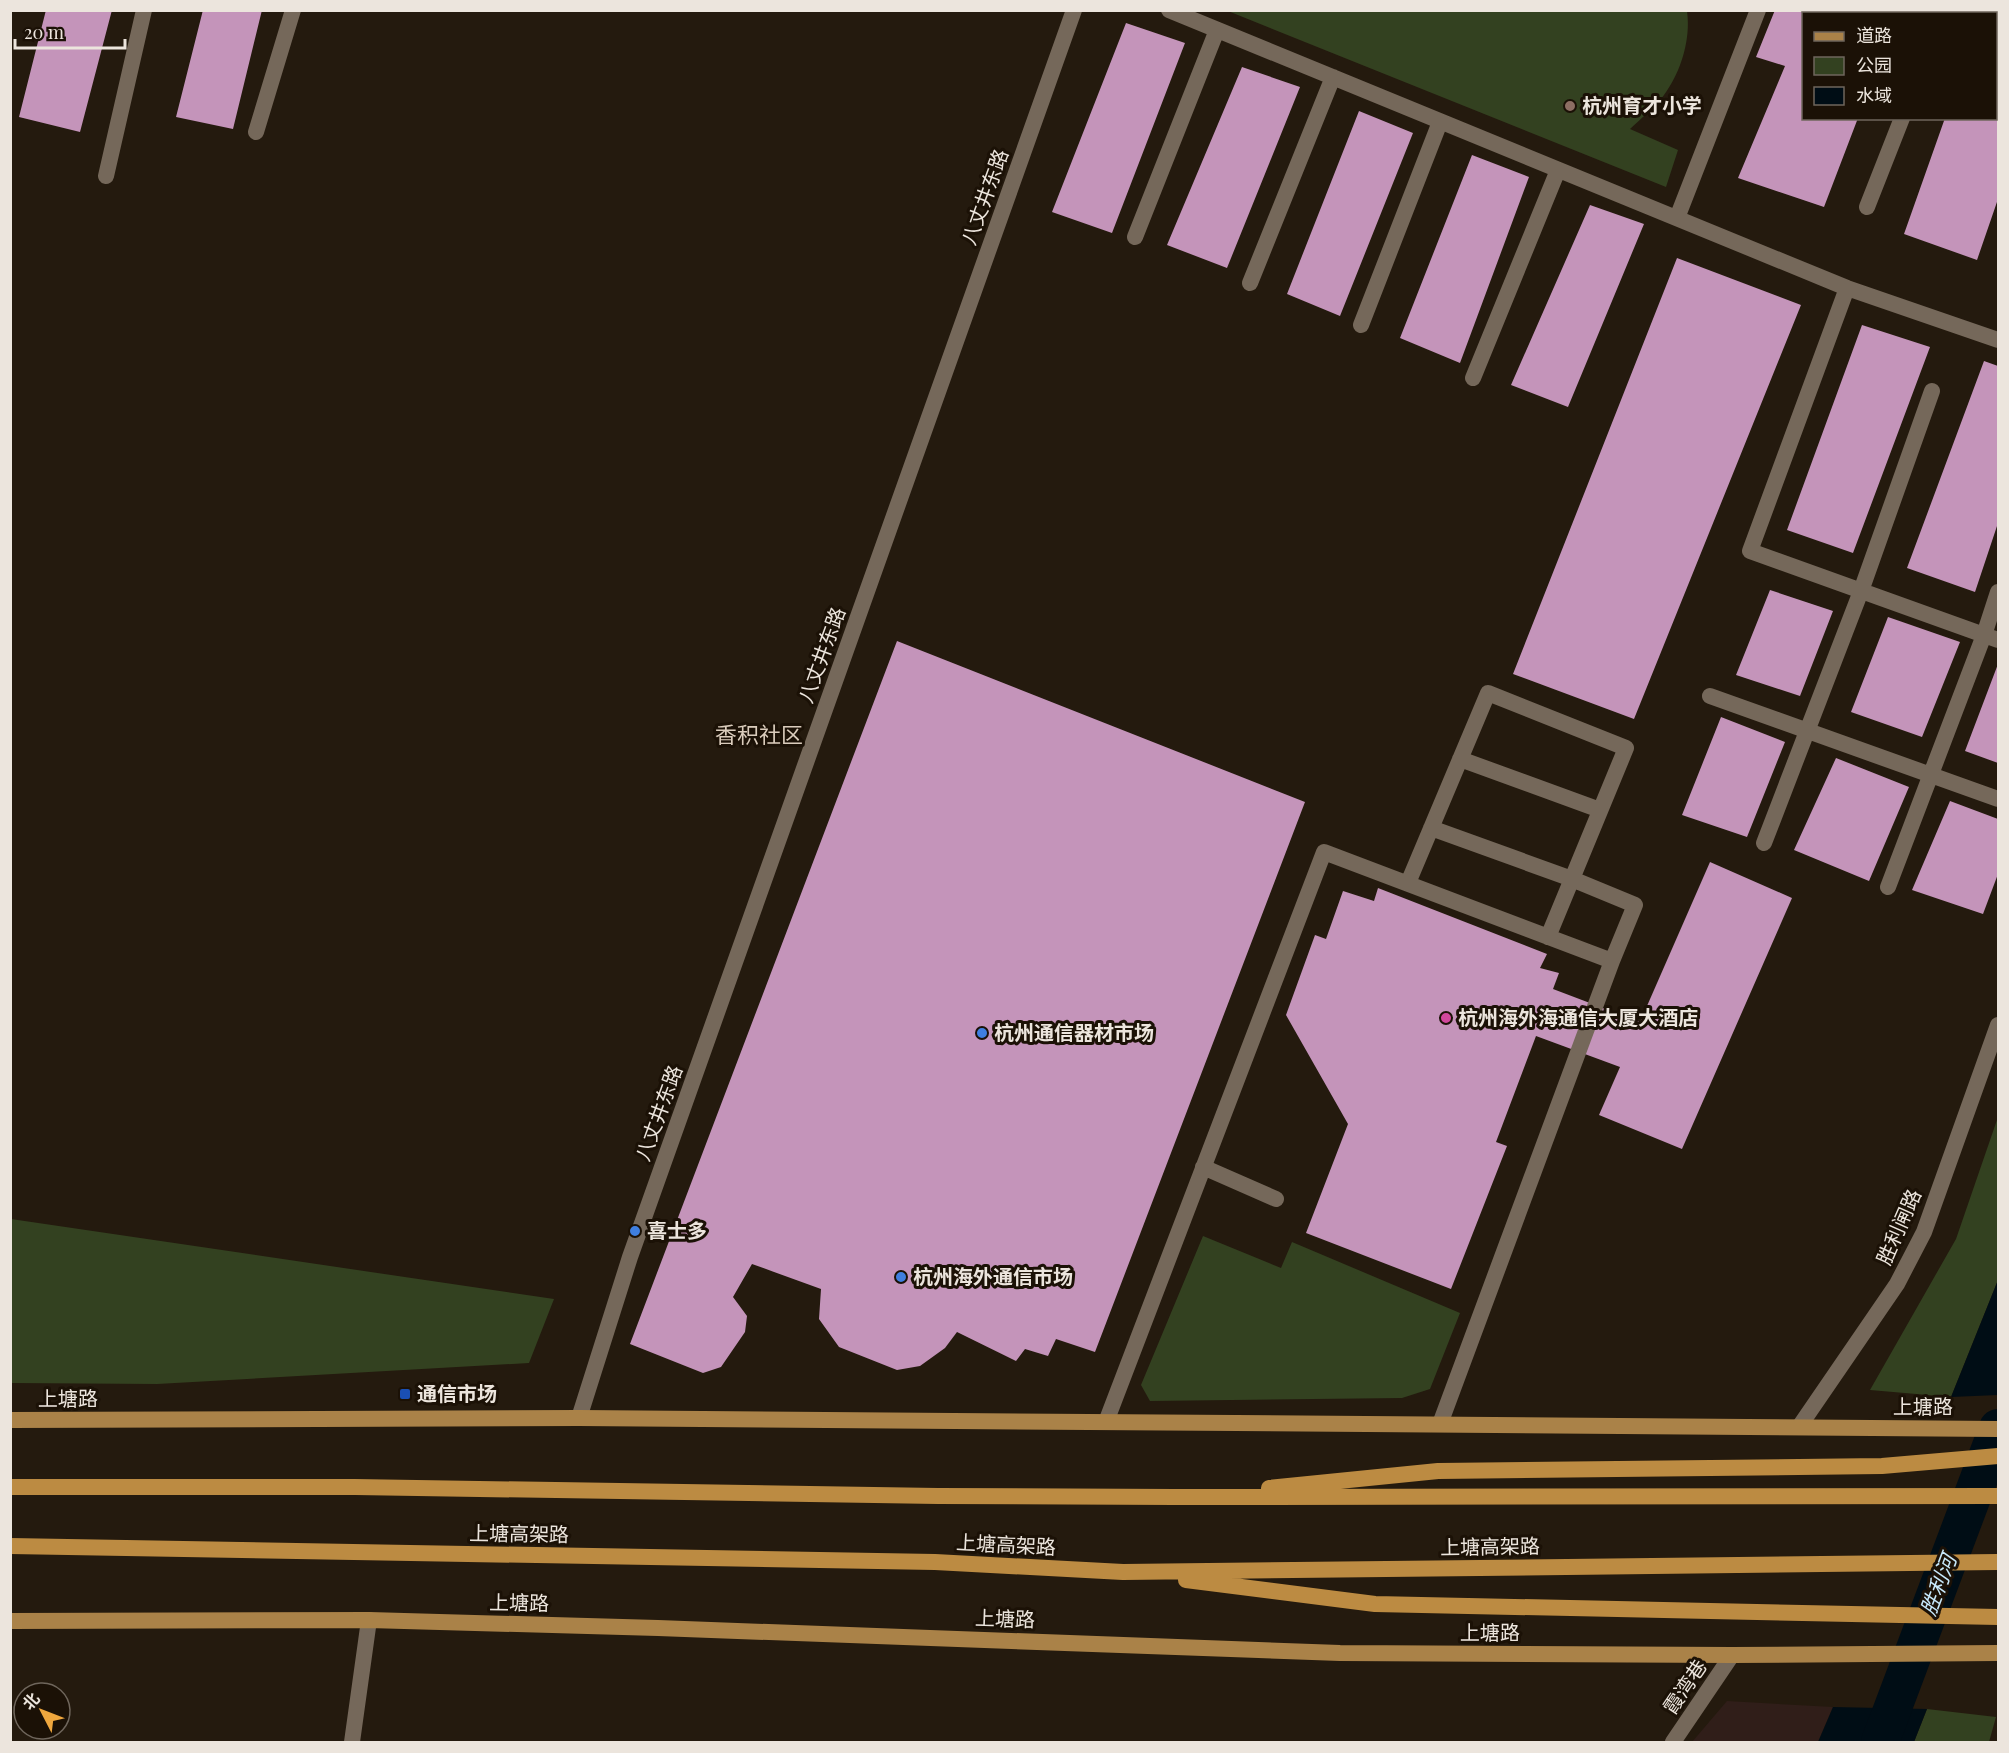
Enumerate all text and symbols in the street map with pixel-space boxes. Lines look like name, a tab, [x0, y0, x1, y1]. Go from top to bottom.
scale bar	[15, 12, 124, 50]
legend	[1802, 12, 1997, 120]
text: 20 m	[24, 20, 64, 44]
text: 道路	[1856, 23, 1892, 47]
text: 公园	[1856, 53, 1892, 77]
text: 水域	[1856, 83, 1892, 107]
place label: 杭州育才小学	[1582, 91, 1702, 118]
marker: 杭州育才小学	[1563, 99, 1577, 113]
street label: 八丈井东路	[954, 145, 1013, 248]
street label: 八丈井东路	[791, 603, 850, 706]
district label: 香积社区	[715, 719, 803, 749]
place label: 杭州海外海通信大厦大酒店	[1458, 1003, 1698, 1030]
marker: 杭州海外海通信大厦大酒店	[1439, 1011, 1453, 1025]
place label: 杭州通信器材市场	[994, 1018, 1154, 1045]
marker: 杭州通信器材市场	[975, 1026, 989, 1040]
street label: 八丈井东路	[628, 1061, 687, 1164]
street label: 胜利闸路	[1869, 1184, 1926, 1268]
place label: 喜士多	[647, 1216, 707, 1243]
marker: 喜士多	[628, 1224, 642, 1238]
place label: 杭州海外通信市场	[913, 1262, 1073, 1289]
marker: 杭州海外通信市场	[894, 1270, 908, 1284]
place label: 通信市场	[417, 1379, 497, 1406]
street label: 上塘路	[38, 1384, 98, 1411]
marker: 通信市场	[398, 1387, 412, 1401]
street label: 上塘路	[1893, 1392, 1953, 1419]
street label: 上塘高架路	[469, 1518, 569, 1547]
street label: 上塘高架路	[955, 1527, 1057, 1560]
street label: 上塘高架路	[1440, 1531, 1540, 1560]
water label: 胜利河	[1913, 1546, 1963, 1619]
street label: 上塘路	[489, 1587, 549, 1616]
street label: 上塘路	[975, 1603, 1036, 1632]
street label: 上塘路	[1460, 1618, 1520, 1645]
street label: 霞湾巷	[1656, 1654, 1712, 1719]
north arrow	[12, 1681, 72, 1741]
text: 北	[17, 1688, 44, 1714]

